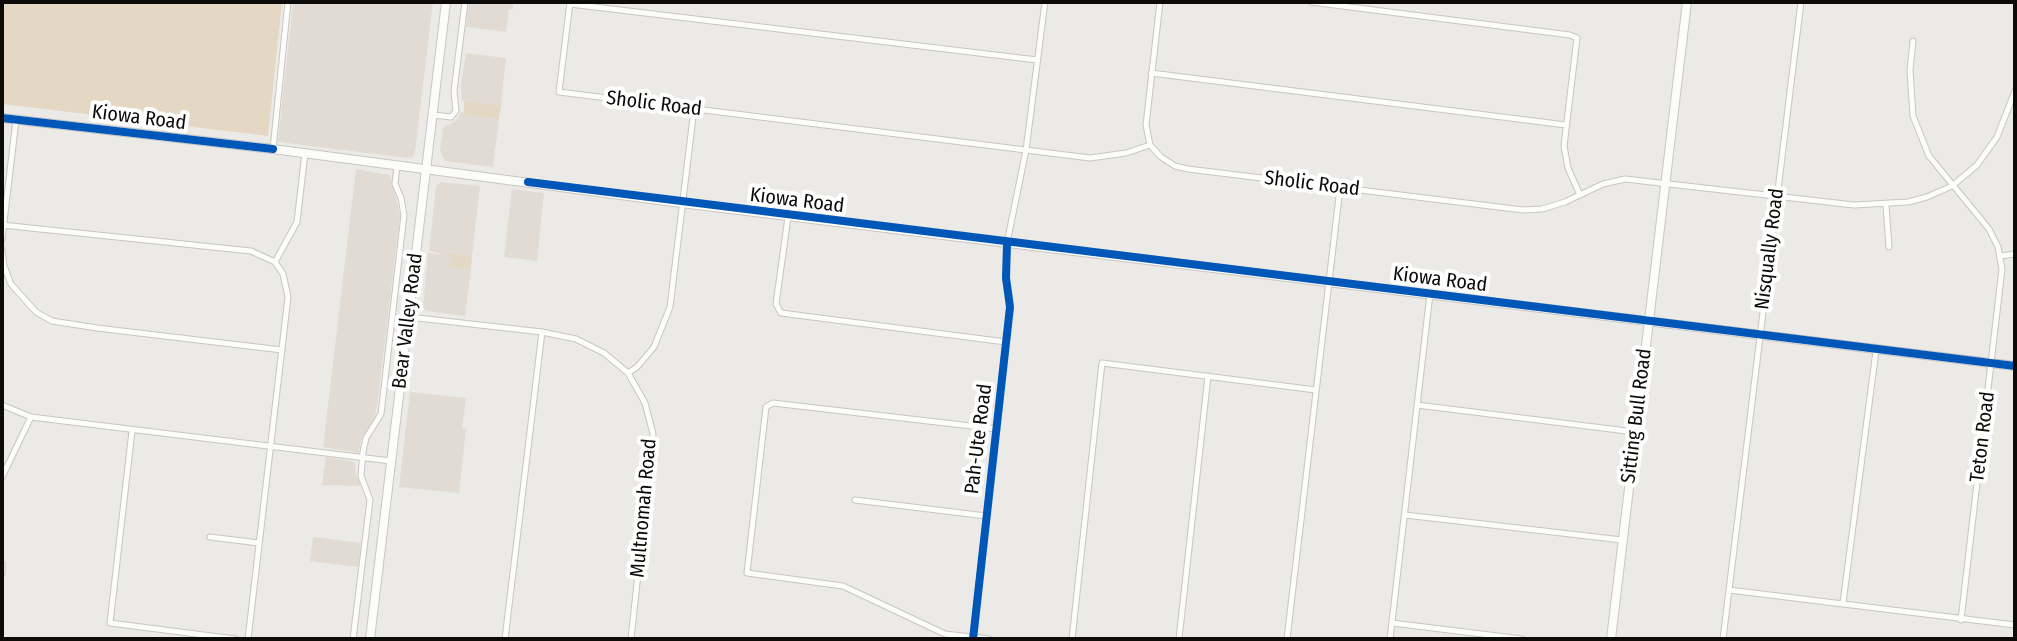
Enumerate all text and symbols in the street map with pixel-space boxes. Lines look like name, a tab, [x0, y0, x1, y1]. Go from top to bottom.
street label: Sholic Road	[605, 86, 703, 122]
street label: Kiowa Road	[90, 100, 188, 136]
street label: Sholic Road	[1263, 166, 1361, 202]
street label: Kiowa Road	[748, 183, 846, 219]
street label: Nisqually Road	[1751, 187, 1789, 311]
street label: Bear Valley Road	[388, 252, 428, 390]
street label: Kiowa Road	[1391, 262, 1489, 298]
street label: Sitting Bull Road	[1617, 347, 1657, 485]
street label: Pah-Ute Road	[960, 382, 998, 496]
street label: Teton Road	[1966, 390, 2000, 484]
street label: Multnomah Road	[626, 437, 662, 579]

